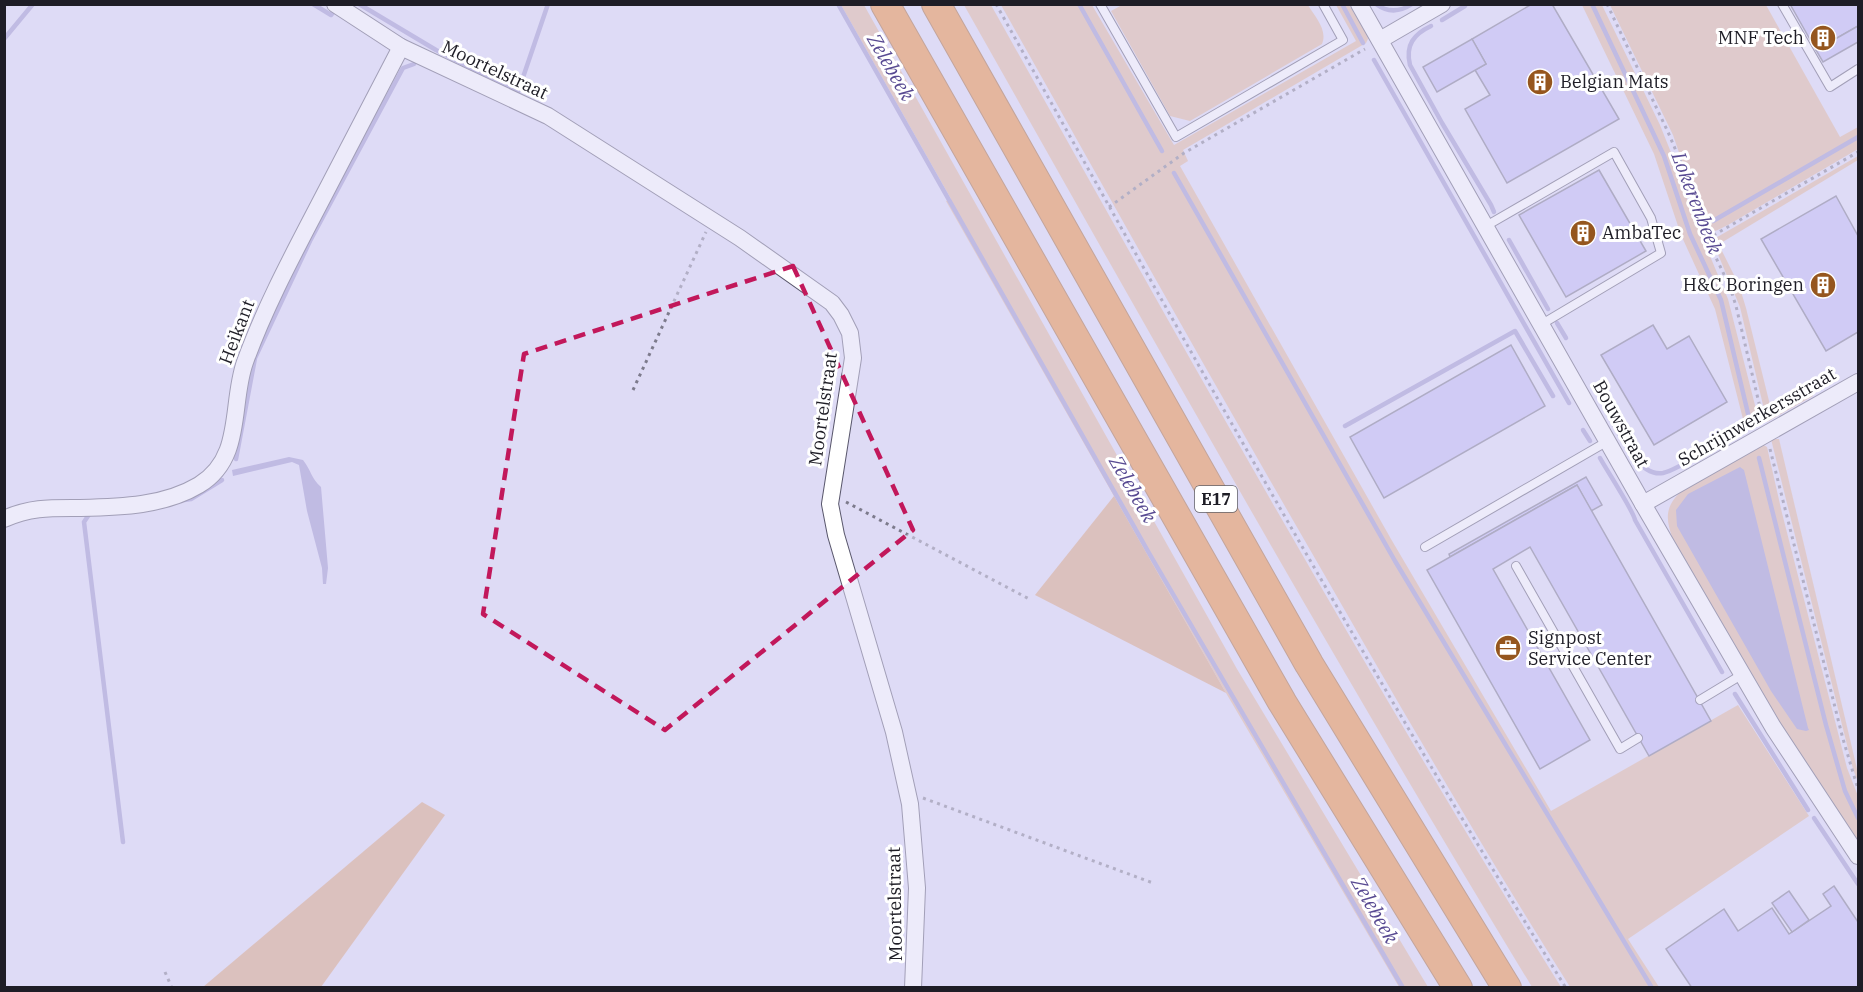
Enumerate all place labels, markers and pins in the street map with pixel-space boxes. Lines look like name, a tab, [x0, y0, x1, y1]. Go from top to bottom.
building icon: MNF Tech	[1808, 23, 1838, 53]
place label: MNF Tech	[1718, 26, 1804, 49]
building icon: Belgian Mats	[1525, 67, 1555, 97]
place label: Belgian Mats	[1560, 70, 1669, 93]
building icon: AmbaTec	[1568, 218, 1598, 248]
place label: AmbaTec	[1602, 221, 1681, 244]
building icon: H&C Boringen	[1808, 270, 1838, 300]
place label: H&C Boringen	[1683, 273, 1804, 296]
place label: Signpost Service Center	[1528, 626, 1652, 670]
office icon: Signpost Service Center	[1493, 633, 1523, 663]

